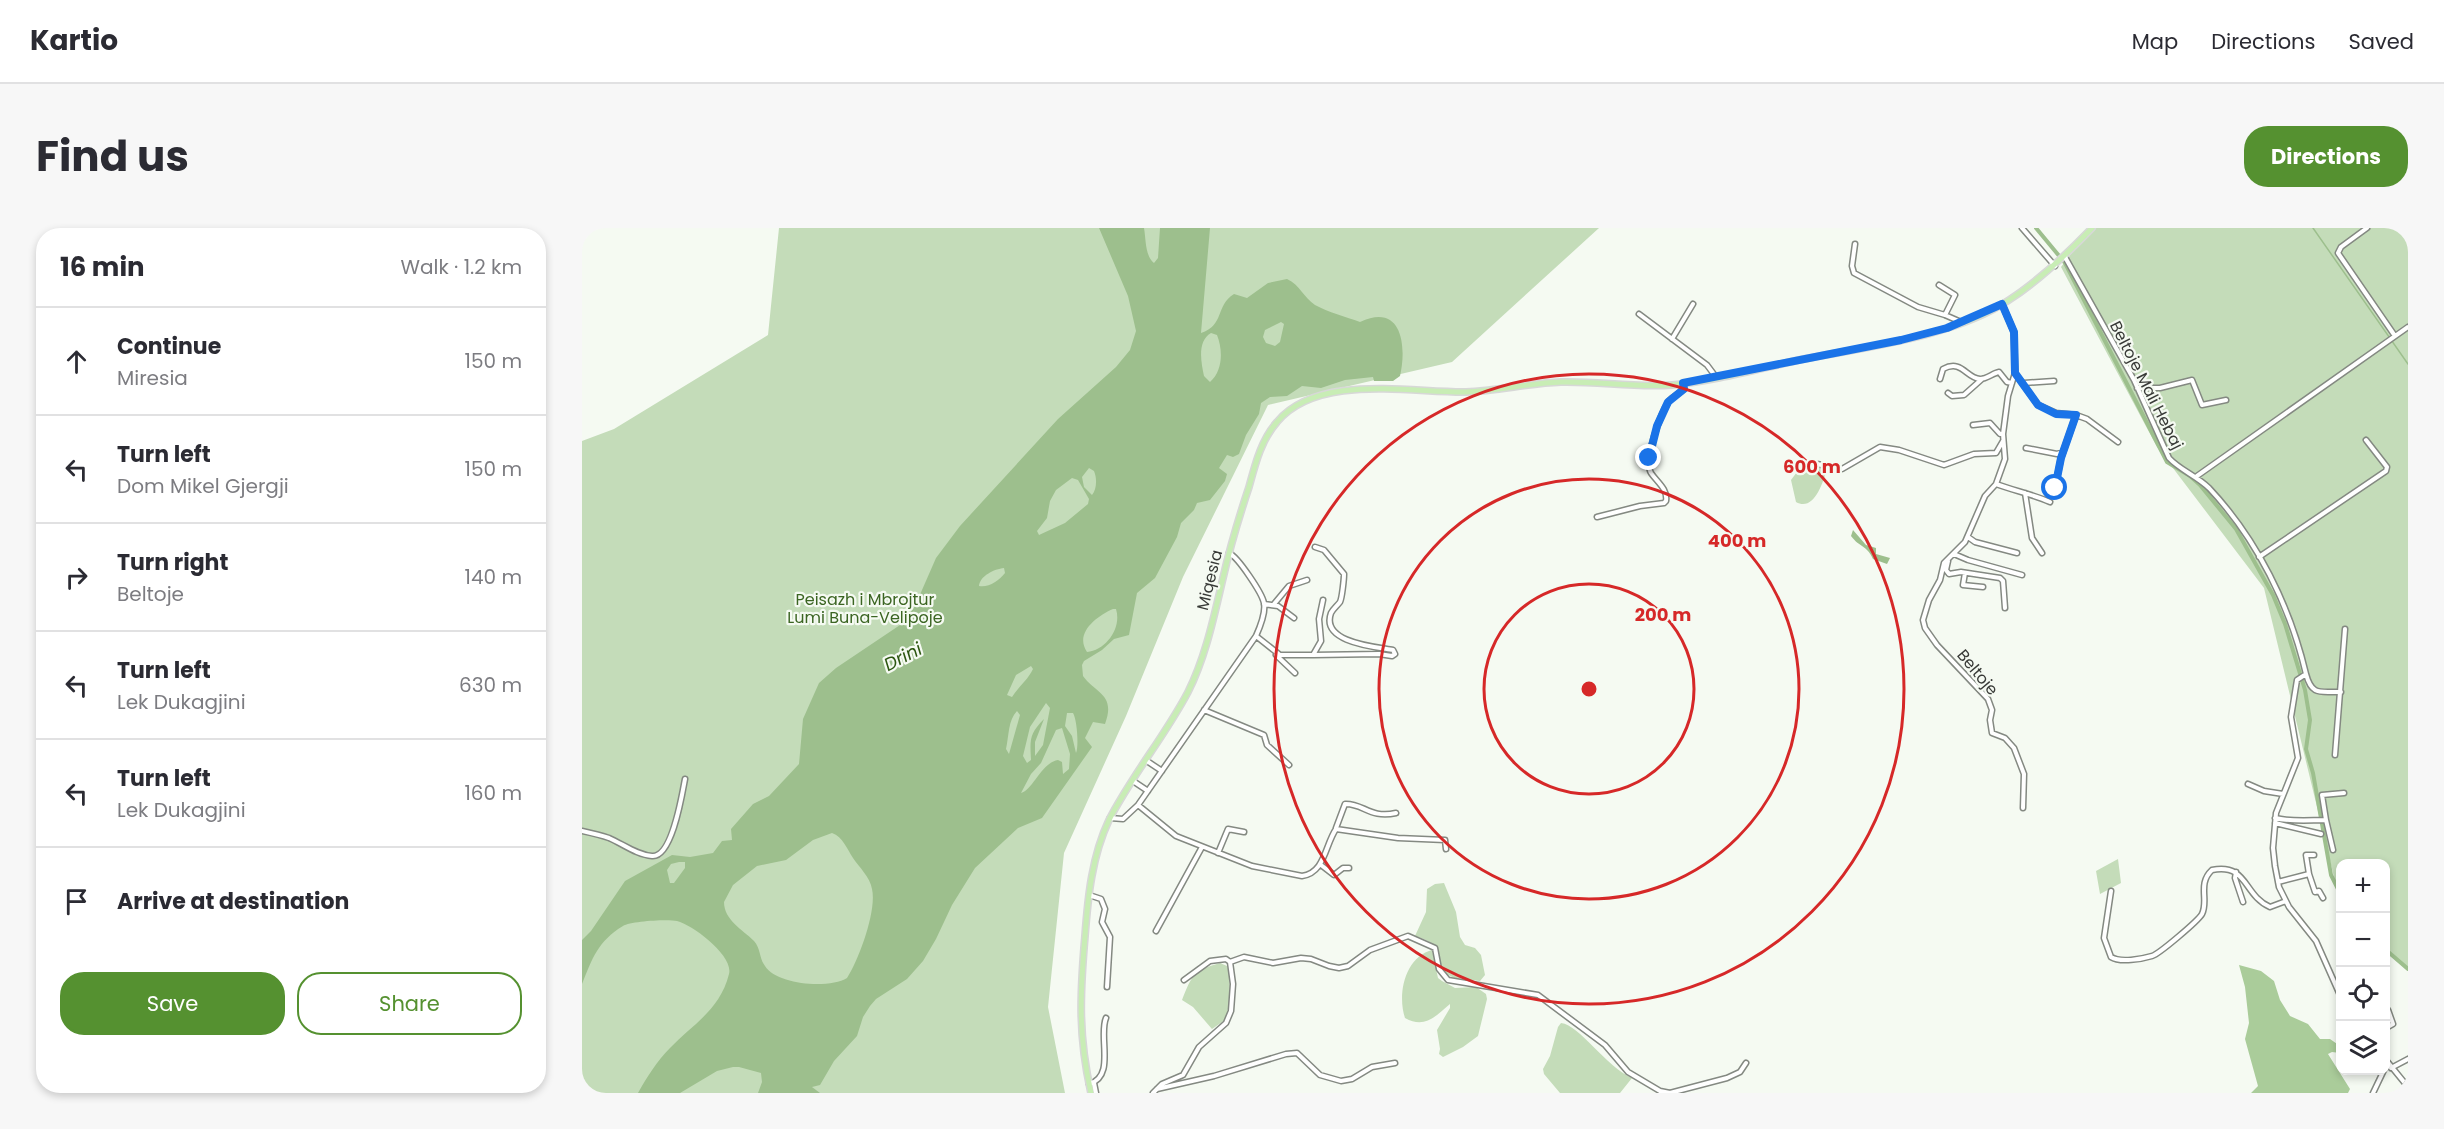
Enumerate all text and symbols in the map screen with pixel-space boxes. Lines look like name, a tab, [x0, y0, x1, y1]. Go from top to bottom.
text: Kartio	[30, 21, 118, 60]
text: Map	[2132, 27, 2178, 56]
text: Directions	[2211, 27, 2315, 56]
text: Saved	[2348, 27, 2414, 56]
button: Directions	[2244, 126, 2408, 187]
text: Find us	[36, 127, 189, 186]
text: 16 min	[60, 249, 145, 285]
text: Walk · 1.2 km	[400, 253, 522, 281]
street label: Beltoje Mali Hebaj	[2104, 317, 2189, 453]
text: Continue	[117, 331, 221, 362]
icon: ahead	[60, 345, 93, 378]
text: 150 m	[465, 347, 522, 375]
text: Miresia	[117, 364, 188, 392]
text: Turn left	[117, 439, 211, 470]
route end	[1635, 444, 1661, 470]
icon: left	[60, 453, 93, 486]
text: 600 m	[1783, 454, 1841, 479]
text: 150 m	[465, 455, 522, 483]
text: Dom Mikel Gjergji	[117, 472, 289, 500]
route start	[2041, 474, 2067, 500]
text: 400 m	[1708, 528, 1766, 553]
text: Turn right	[117, 547, 228, 578]
street label: Miqesia	[1191, 547, 1228, 613]
icon: right	[60, 561, 93, 594]
text: 140 m	[465, 563, 522, 591]
text: Beltoje	[117, 580, 184, 608]
park label: Peisazh i Mbrojtur Lumi Buna-Velipoje	[787, 588, 943, 629]
text: 200 m	[1635, 602, 1691, 627]
water label: Drini	[879, 636, 927, 677]
street label: Beltoje	[1952, 644, 2004, 700]
text: Turn left	[117, 655, 211, 686]
icon: left	[60, 669, 93, 702]
text: 630 m	[459, 671, 522, 699]
centre of rings	[1579, 679, 1599, 699]
text: Lek Dukagjini	[117, 688, 246, 716]
text: Turn left	[117, 763, 211, 794]
icon: left	[60, 777, 93, 810]
text: 160 m	[464, 779, 522, 807]
text: Lek Dukagjini	[117, 796, 246, 824]
map controls	[2336, 859, 2390, 1075]
button: +	[2336, 859, 2390, 913]
icon: arrive	[60, 885, 93, 918]
text: Arrive at destination	[117, 886, 349, 917]
button: −	[2336, 913, 2390, 967]
button: locate	[2336, 967, 2390, 1021]
button: Save	[60, 972, 285, 1035]
button: Share	[297, 972, 522, 1035]
button: layers	[2336, 1021, 2390, 1075]

